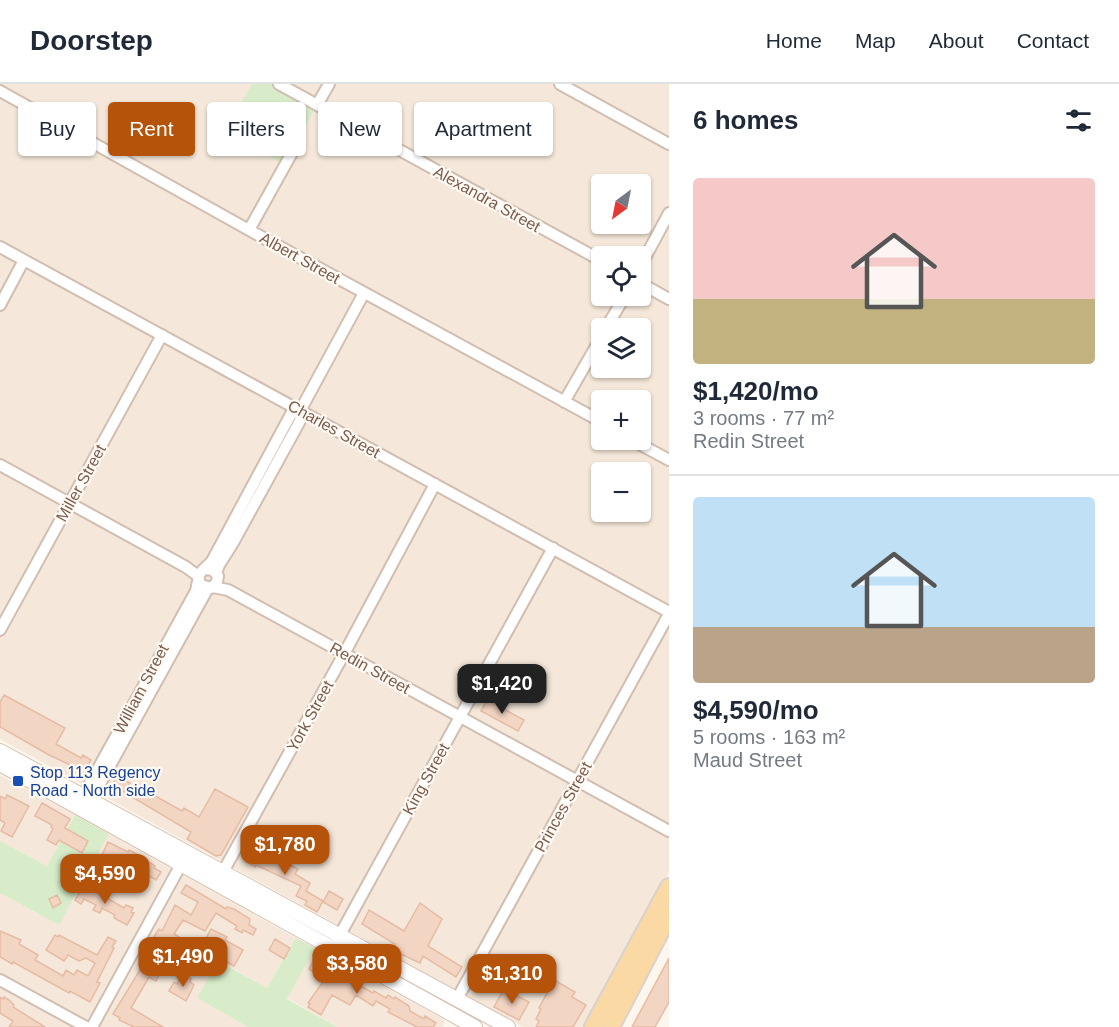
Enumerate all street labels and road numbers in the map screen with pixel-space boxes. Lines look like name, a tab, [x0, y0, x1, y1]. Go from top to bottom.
street label: Alexandra Street	[431, 163, 544, 236]
street label: Albert Street	[257, 229, 343, 287]
street label: Charles Street	[285, 397, 383, 461]
street label: Miller Street	[53, 441, 109, 524]
street label: Redin Street	[327, 639, 413, 697]
street label: William Street	[110, 641, 172, 737]
street label: York Street	[284, 677, 337, 754]
street label: King Street	[399, 740, 453, 818]
street label: Princes Street	[531, 758, 595, 855]

